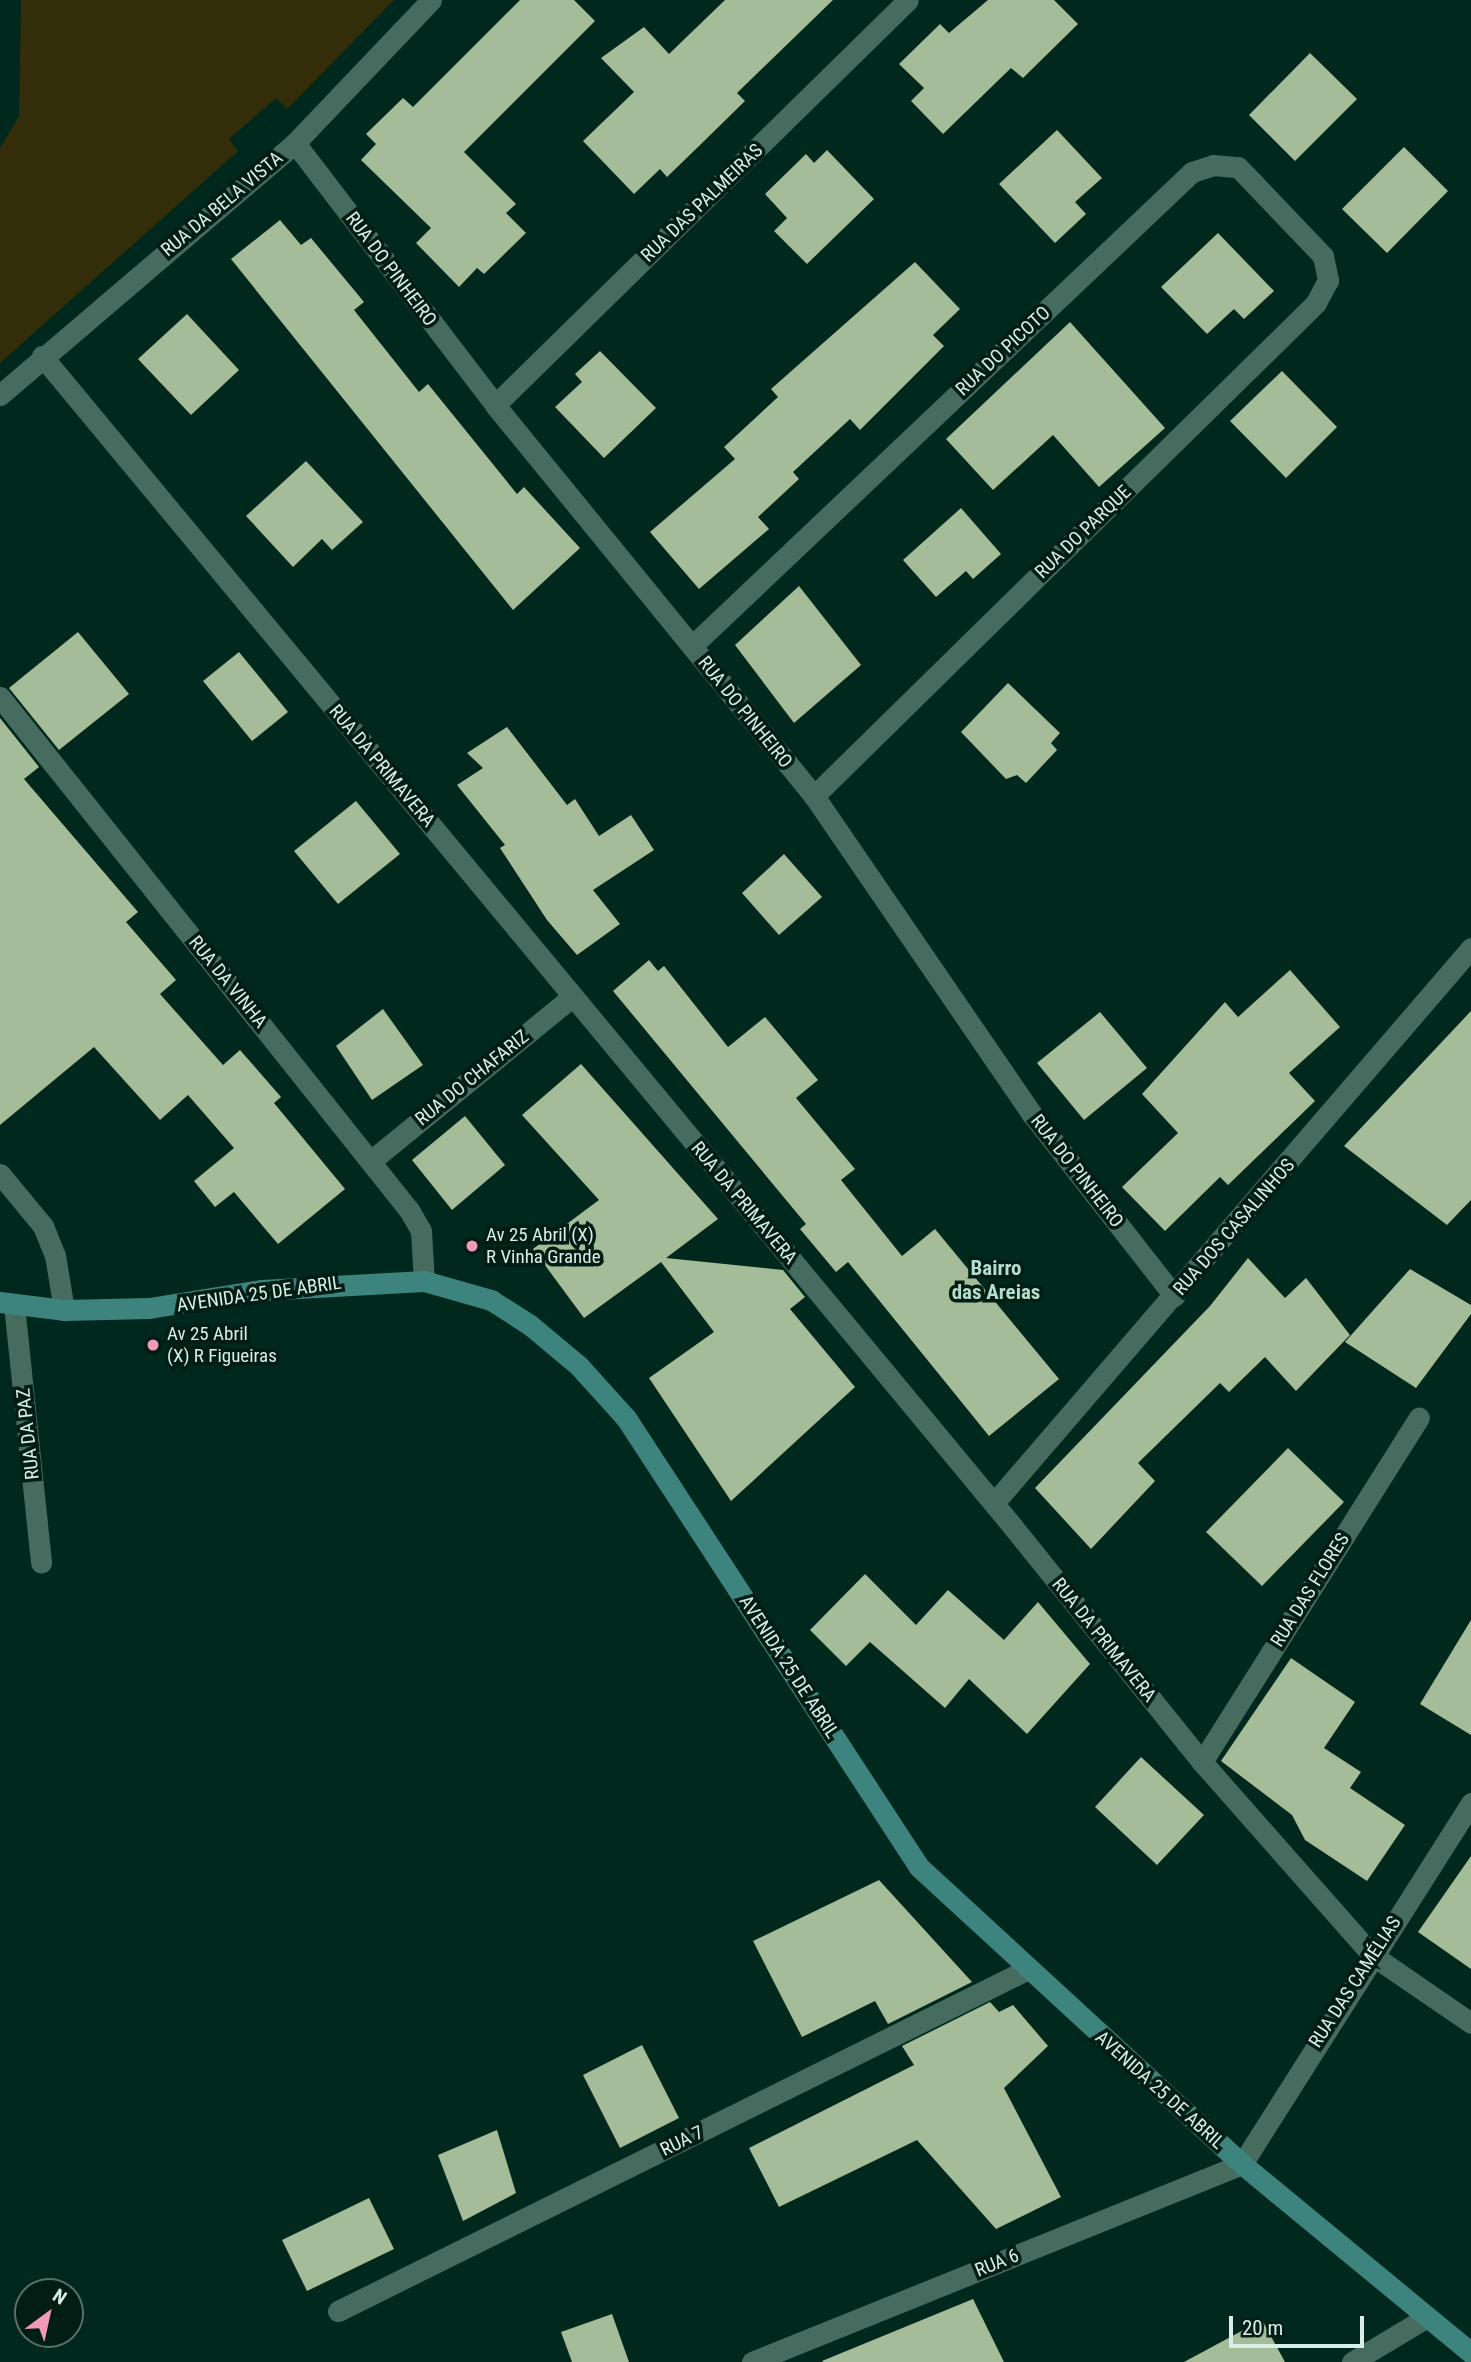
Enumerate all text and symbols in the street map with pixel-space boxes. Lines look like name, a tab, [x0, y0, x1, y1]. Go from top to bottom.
street label: RUA DAS PALMEIRAS	[636, 139, 768, 267]
street label: RUA DA BELA VISTA	[157, 147, 287, 261]
street label: RUA DO PINHEIRO	[341, 207, 441, 331]
street label: RUA DO PICOTO	[951, 301, 1055, 401]
street label: RUA DO PARQUE	[1030, 481, 1136, 583]
street label: RUA DO PINHEIRO	[693, 652, 797, 772]
street label: RUA DA PRIMAVERA	[324, 700, 440, 832]
street label: RUA DA VINHA	[184, 931, 272, 1033]
street label: RUA DO CHAFARIZ	[411, 1025, 533, 1131]
street label: RUA DO PINHEIRO	[1026, 1110, 1128, 1232]
street label: RUA DA PRIMAVERA	[686, 1137, 802, 1269]
street label: RUA DOS CASALINHOS	[1168, 1154, 1300, 1300]
place label: Av 25 Abril (X) R Vinha Grande	[486, 1224, 601, 1268]
marker: Av 25 Abril (X) R Vinha Grande	[464, 1238, 480, 1254]
district label: Bairro das Areias	[952, 1255, 1040, 1305]
street label: AVENIDA 25 DE ABRIL	[175, 1271, 343, 1317]
place label: Av 25 Abril (X) R Figueiras	[167, 1323, 277, 1367]
marker: Av 25 Abril (X) R Figueiras	[145, 1337, 161, 1353]
street label: RUA DA PAZ	[12, 1387, 44, 1481]
street label: RUA DAS FLORES	[1266, 1529, 1354, 1651]
street label: RUA DA PRIMAVERA	[1047, 1573, 1161, 1707]
street label: AVENIDA 25 DE ABRIL	[734, 1591, 844, 1743]
street label: RUA DAS CAMÉLIAS	[1304, 1912, 1406, 2052]
street label: AVENIDA 25 DE ABRIL	[1091, 2026, 1229, 2154]
street label: RUA 7	[657, 2121, 707, 2161]
street label: RUA 6	[972, 2244, 1022, 2282]
north arrow	[14, 2278, 84, 2348]
text: N	[48, 2284, 71, 2309]
scale bar	[1233, 2302, 1368, 2346]
text: 20 m	[1242, 2316, 1283, 2340]

